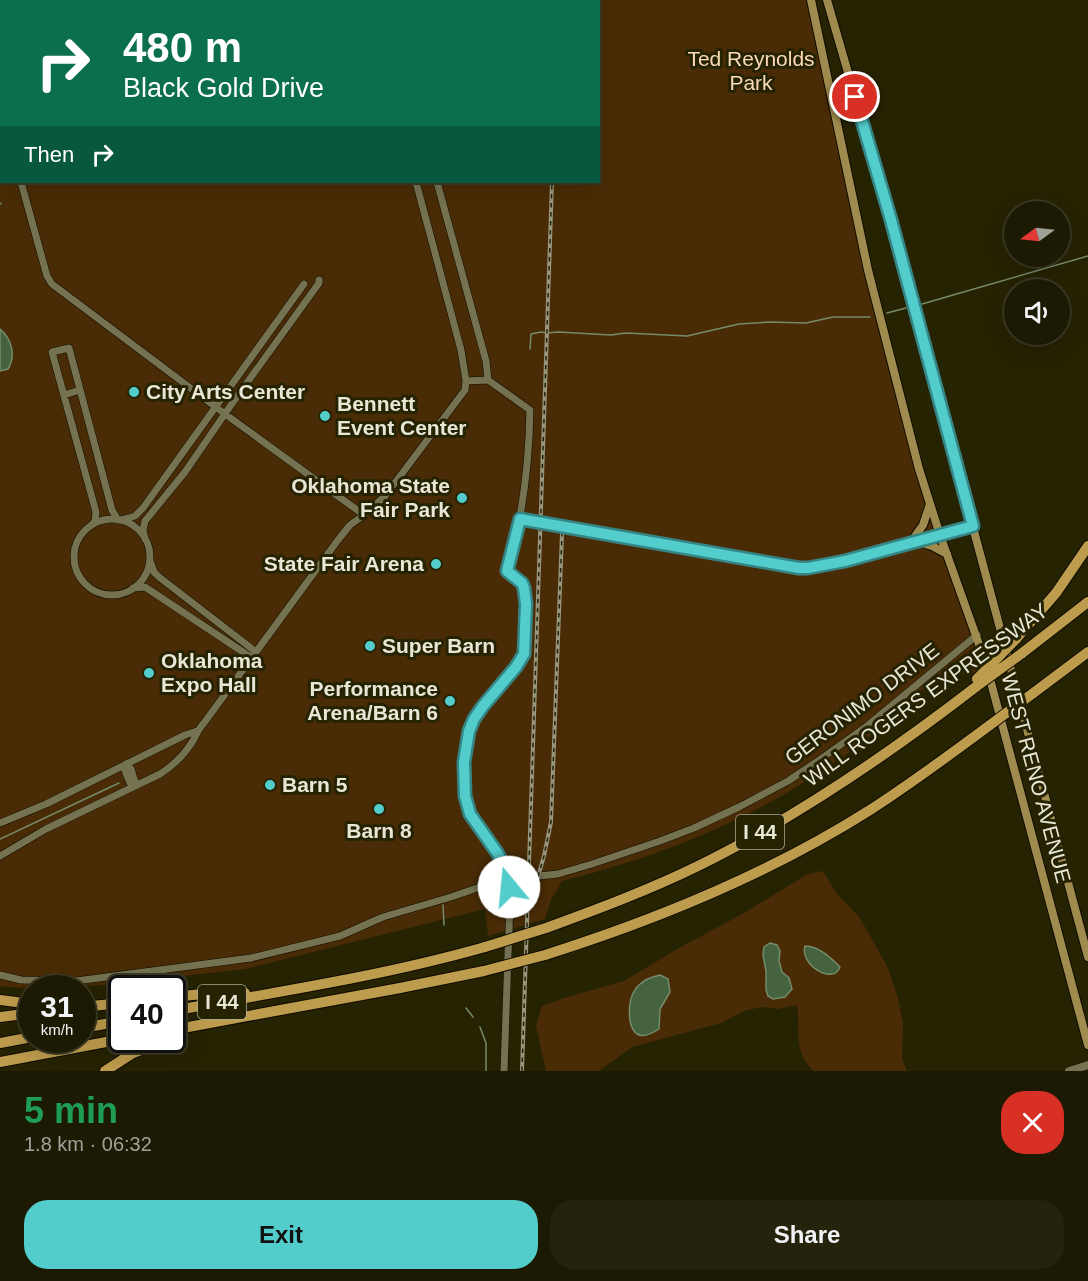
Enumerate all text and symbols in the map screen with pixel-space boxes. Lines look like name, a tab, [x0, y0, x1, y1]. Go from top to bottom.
icon: right	[24, 24, 102, 102]
text: 480 m	[123, 24, 242, 71]
park label: Ted Reynolds Park	[687, 47, 815, 94]
pin	[829, 71, 880, 122]
text: Black Gold Drive	[123, 73, 324, 103]
icon: arrive	[838, 80, 871, 113]
icon: right	[86, 138, 119, 171]
text: Then	[24, 142, 74, 167]
north arrow	[1004, 201, 1070, 267]
map controls	[1004, 201, 1070, 345]
button: sound	[1004, 279, 1070, 345]
place label: City Arts Center	[146, 380, 305, 403]
marker: City Arts Center	[127, 385, 141, 399]
place label: Bennett Event Center	[337, 392, 467, 439]
marker: Bennett Event Center	[318, 409, 332, 423]
place label: Oklahoma State Fair Park	[291, 474, 450, 521]
marker: Oklahoma State Fair Park	[455, 491, 469, 505]
place label: State Fair Arena	[264, 552, 424, 575]
marker: State Fair Arena	[429, 557, 443, 571]
street label: WILL ROGERS EXPRESSWAY	[799, 598, 1052, 791]
place label: Super Barn	[382, 634, 495, 657]
street label: GERONIMO DRIVE	[780, 638, 943, 769]
marker: Super Barn	[363, 639, 377, 653]
place label: Oklahoma Expo Hall	[161, 649, 263, 696]
marker: Oklahoma Expo Hall	[142, 666, 156, 680]
street label: WEST RENO AVENUE	[997, 670, 1076, 885]
place label: Performance Arena/Barn 6	[307, 677, 438, 724]
marker: Performance Arena/Barn 6	[443, 694, 457, 708]
place label: Barn 5	[282, 773, 348, 796]
marker: Barn 5	[263, 778, 277, 792]
marker: Barn 8	[372, 802, 386, 816]
road number: I 44	[736, 815, 784, 849]
place label: Barn 8	[346, 819, 412, 842]
position arrow	[477, 855, 541, 919]
speed limit sign: 40	[108, 975, 186, 1053]
road number: I 44	[198, 985, 246, 1019]
text: 31	[40, 990, 74, 1023]
text: km/h	[41, 1021, 73, 1038]
text: 5 min	[24, 1090, 118, 1131]
button: close	[1001, 1091, 1064, 1154]
text: 1.8 km · 06:32	[24, 1133, 152, 1155]
button: Exit	[24, 1200, 538, 1269]
button: Share	[550, 1200, 1064, 1269]

